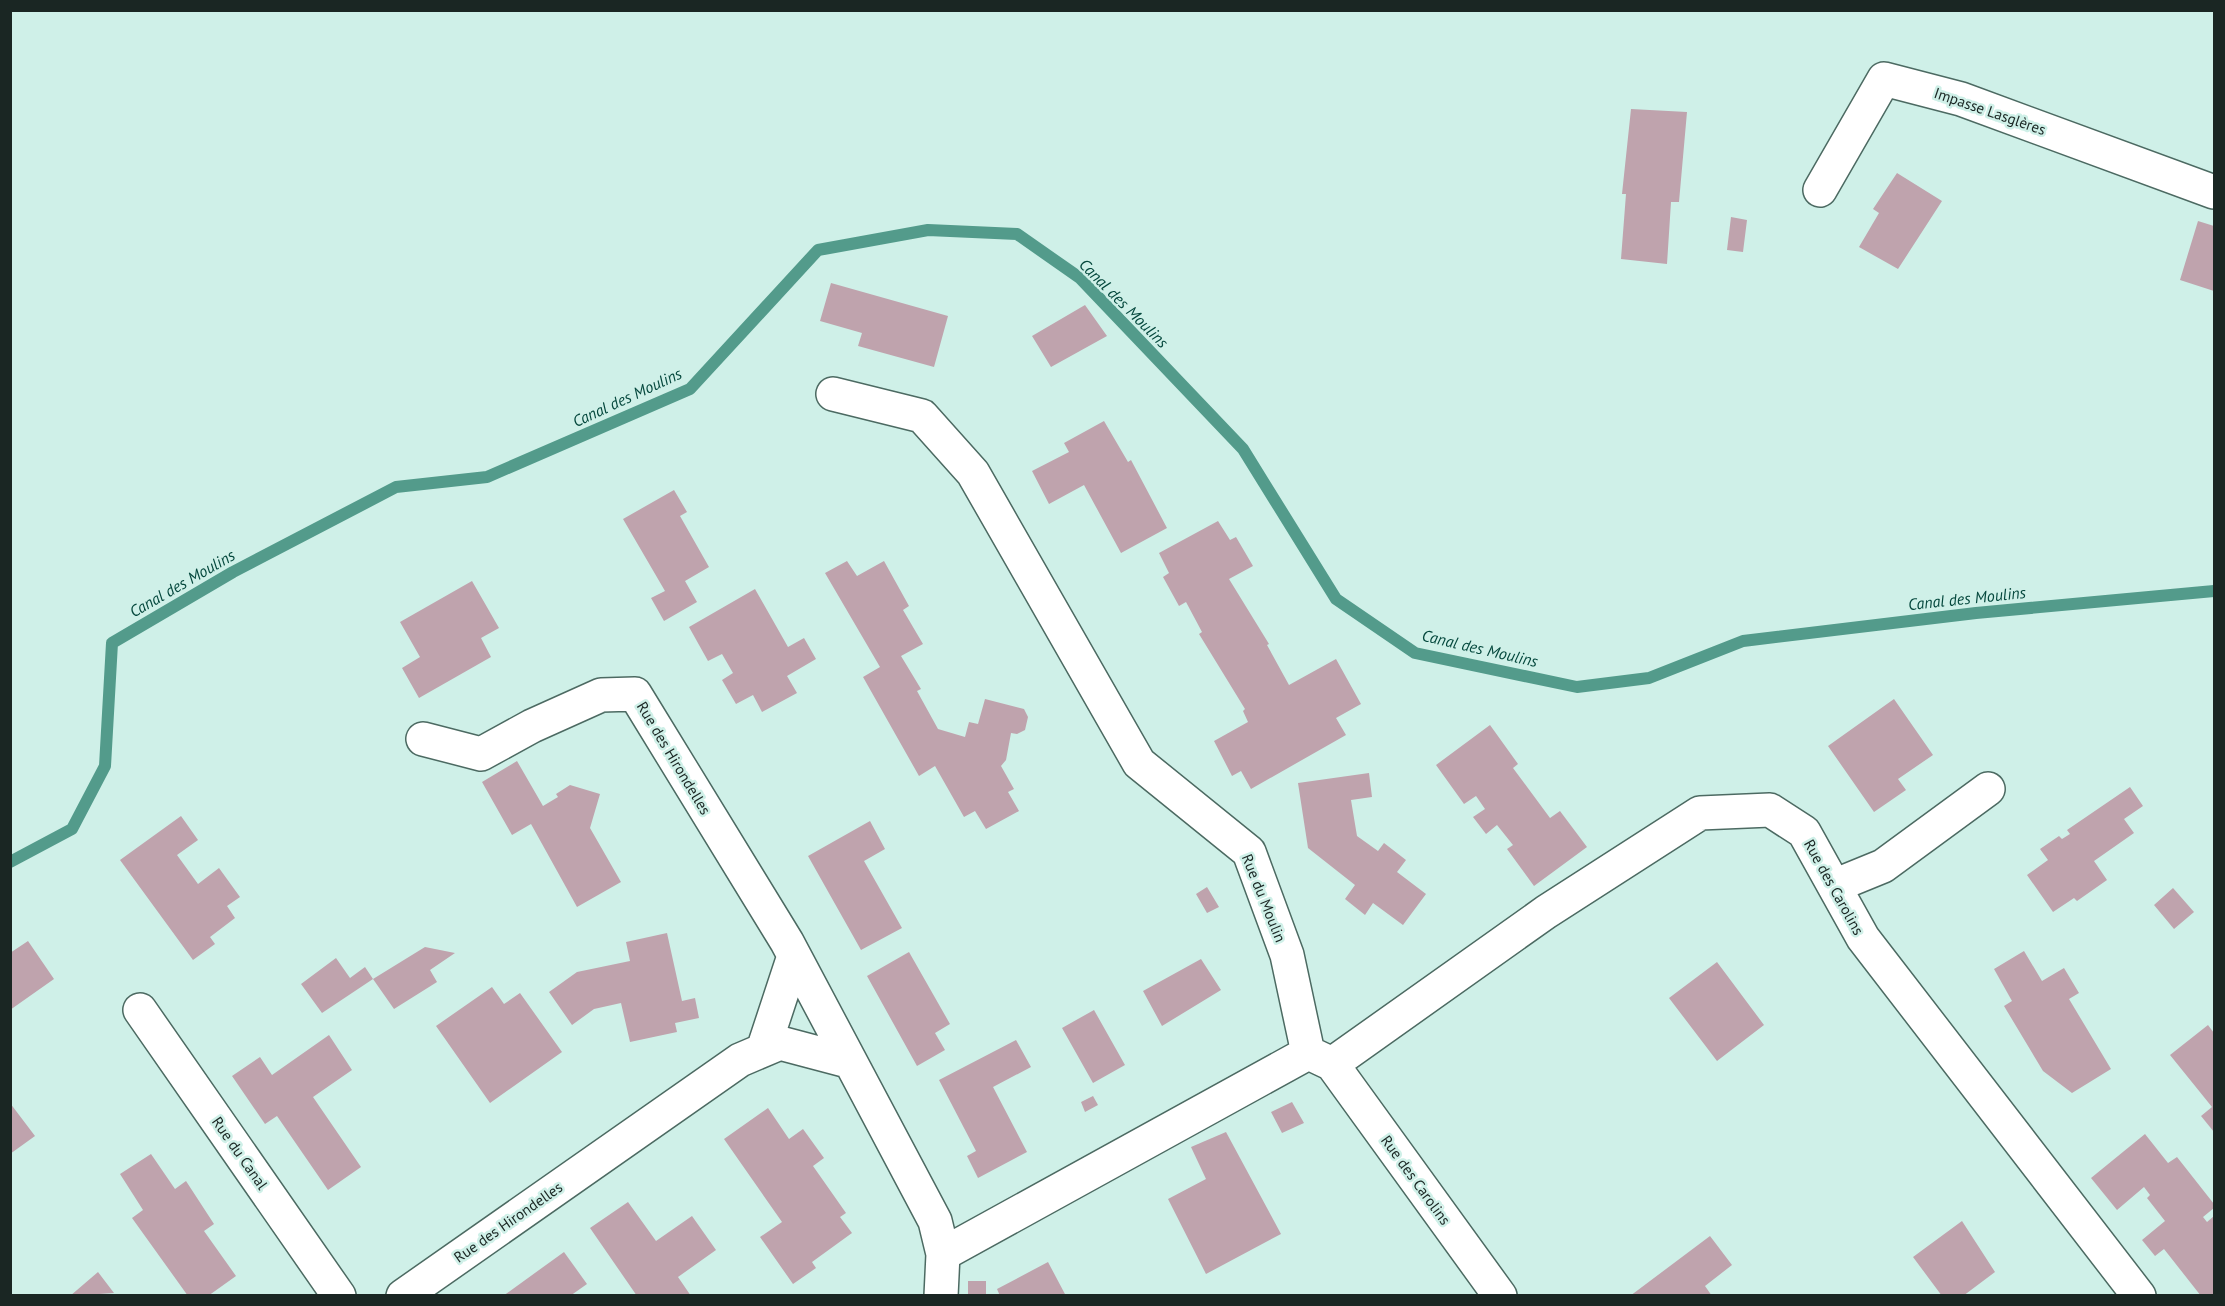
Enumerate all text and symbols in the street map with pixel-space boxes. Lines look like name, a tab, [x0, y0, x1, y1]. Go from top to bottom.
street label: Impasse Lasglères	[1932, 83, 2048, 139]
water label: Canal des Moulins	[1075, 254, 1173, 352]
water label: Canal des Moulins	[569, 363, 685, 431]
water label: Canal des Moulins	[126, 544, 239, 621]
water label: Canal des Moulins	[1907, 582, 2027, 614]
water label: Canal des Moulins	[1420, 625, 1540, 671]
street label: Rue des Hirondelles	[633, 698, 715, 818]
street label: Rue des Carolins	[1800, 836, 1868, 938]
street label: Rue du Moulin	[1238, 851, 1290, 945]
street label: Rue du Canal	[208, 1113, 272, 1194]
street label: Rue des Carolins	[1377, 1131, 1455, 1229]
street label: Rue des Hirondelles	[450, 1177, 566, 1267]

